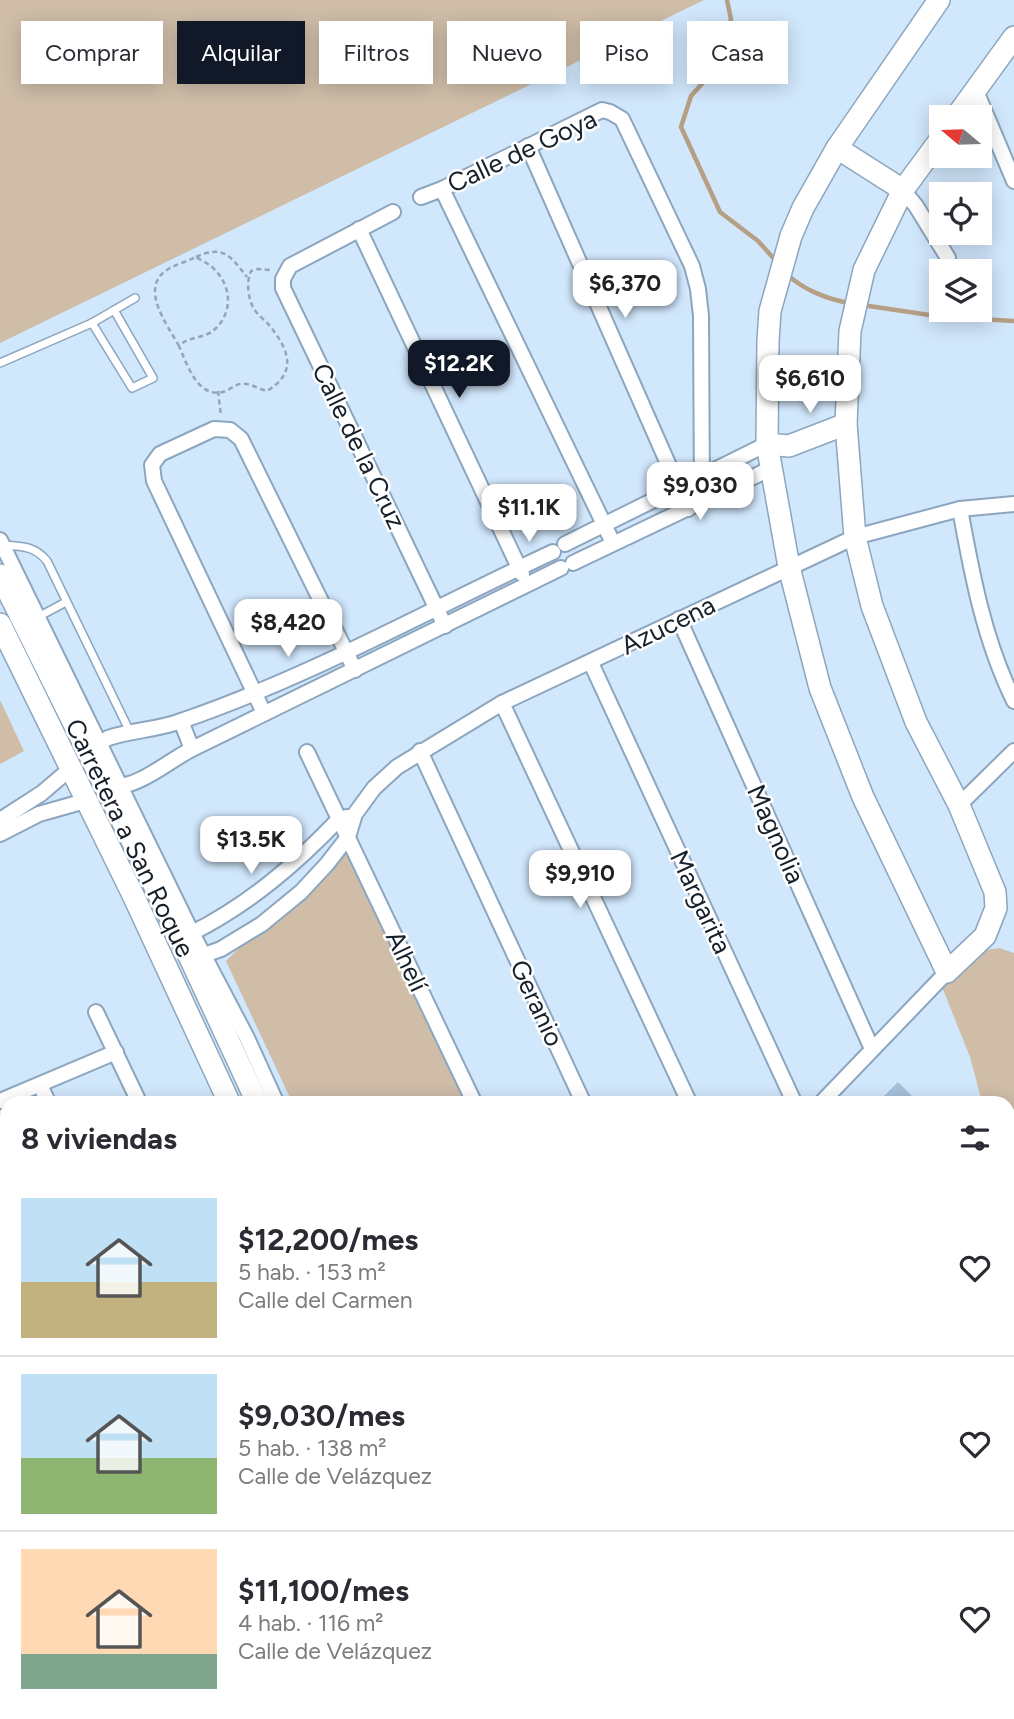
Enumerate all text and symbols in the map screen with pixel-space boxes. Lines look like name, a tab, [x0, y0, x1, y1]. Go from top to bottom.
chip: Comprar	[21, 21, 163, 84]
chip: Alquilar	[177, 21, 305, 84]
chip: Filtros	[319, 21, 433, 84]
chip: Nuevo	[447, 21, 566, 84]
chip: Piso	[580, 21, 673, 84]
chip: Casa	[687, 21, 788, 84]
street label: Calle de Goya	[442, 102, 602, 200]
north arrow	[929, 105, 992, 168]
map controls	[929, 105, 992, 322]
button: locate	[929, 182, 992, 245]
button: layers	[929, 259, 992, 322]
pin: $6,370	[568, 260, 682, 320]
text: $6,370	[589, 269, 661, 297]
pin: $12.2K	[402, 340, 516, 400]
text: $12.2K	[424, 349, 494, 377]
pin: $6,610	[753, 356, 867, 415]
street label: Calle de la Cruz	[305, 358, 413, 534]
text: $6,610	[775, 364, 845, 392]
pin: $9,030	[643, 462, 757, 522]
text: $9,030	[663, 471, 737, 499]
pin: $11.1K	[472, 484, 586, 544]
text: $11.1K	[498, 493, 560, 521]
street label: Azucena	[616, 589, 720, 661]
pin: $8,420	[231, 600, 345, 659]
text: $8,420	[250, 608, 326, 636]
street label: Carretera a San Roque	[58, 714, 202, 962]
street label: Magnolia	[740, 779, 812, 889]
pin: $13.5K	[194, 816, 308, 876]
text: $13.5K	[216, 825, 286, 853]
street label: Margarita	[663, 845, 739, 959]
pin: $9,910	[523, 850, 637, 910]
text: $9,910	[545, 859, 615, 887]
street label: Alhelí	[379, 925, 435, 998]
street label: Geranio	[503, 955, 571, 1051]
icon: filters	[956, 1119, 994, 1157]
text: 8 viviendas	[21, 1120, 177, 1157]
text: $12,200/mes	[238, 1221, 418, 1258]
icon: home	[77, 1226, 161, 1310]
icon: heart	[956, 1249, 994, 1287]
text: 5 hab. · 153 m²	[238, 1258, 386, 1286]
text: Calle del Carmen	[238, 1286, 413, 1314]
text: $9,030/mes	[238, 1397, 405, 1434]
icon: home	[77, 1402, 161, 1486]
icon: heart	[956, 1425, 994, 1463]
text: 5 hab. · 138 m²	[238, 1434, 387, 1462]
text: Calle de Velázquez	[238, 1462, 432, 1490]
text: $11,100/mes	[238, 1572, 409, 1609]
icon: home	[77, 1577, 161, 1661]
icon: heart	[956, 1600, 994, 1638]
text: 4 hab. · 116 m²	[238, 1609, 384, 1637]
text: Calle de Velázquez	[238, 1637, 432, 1665]

